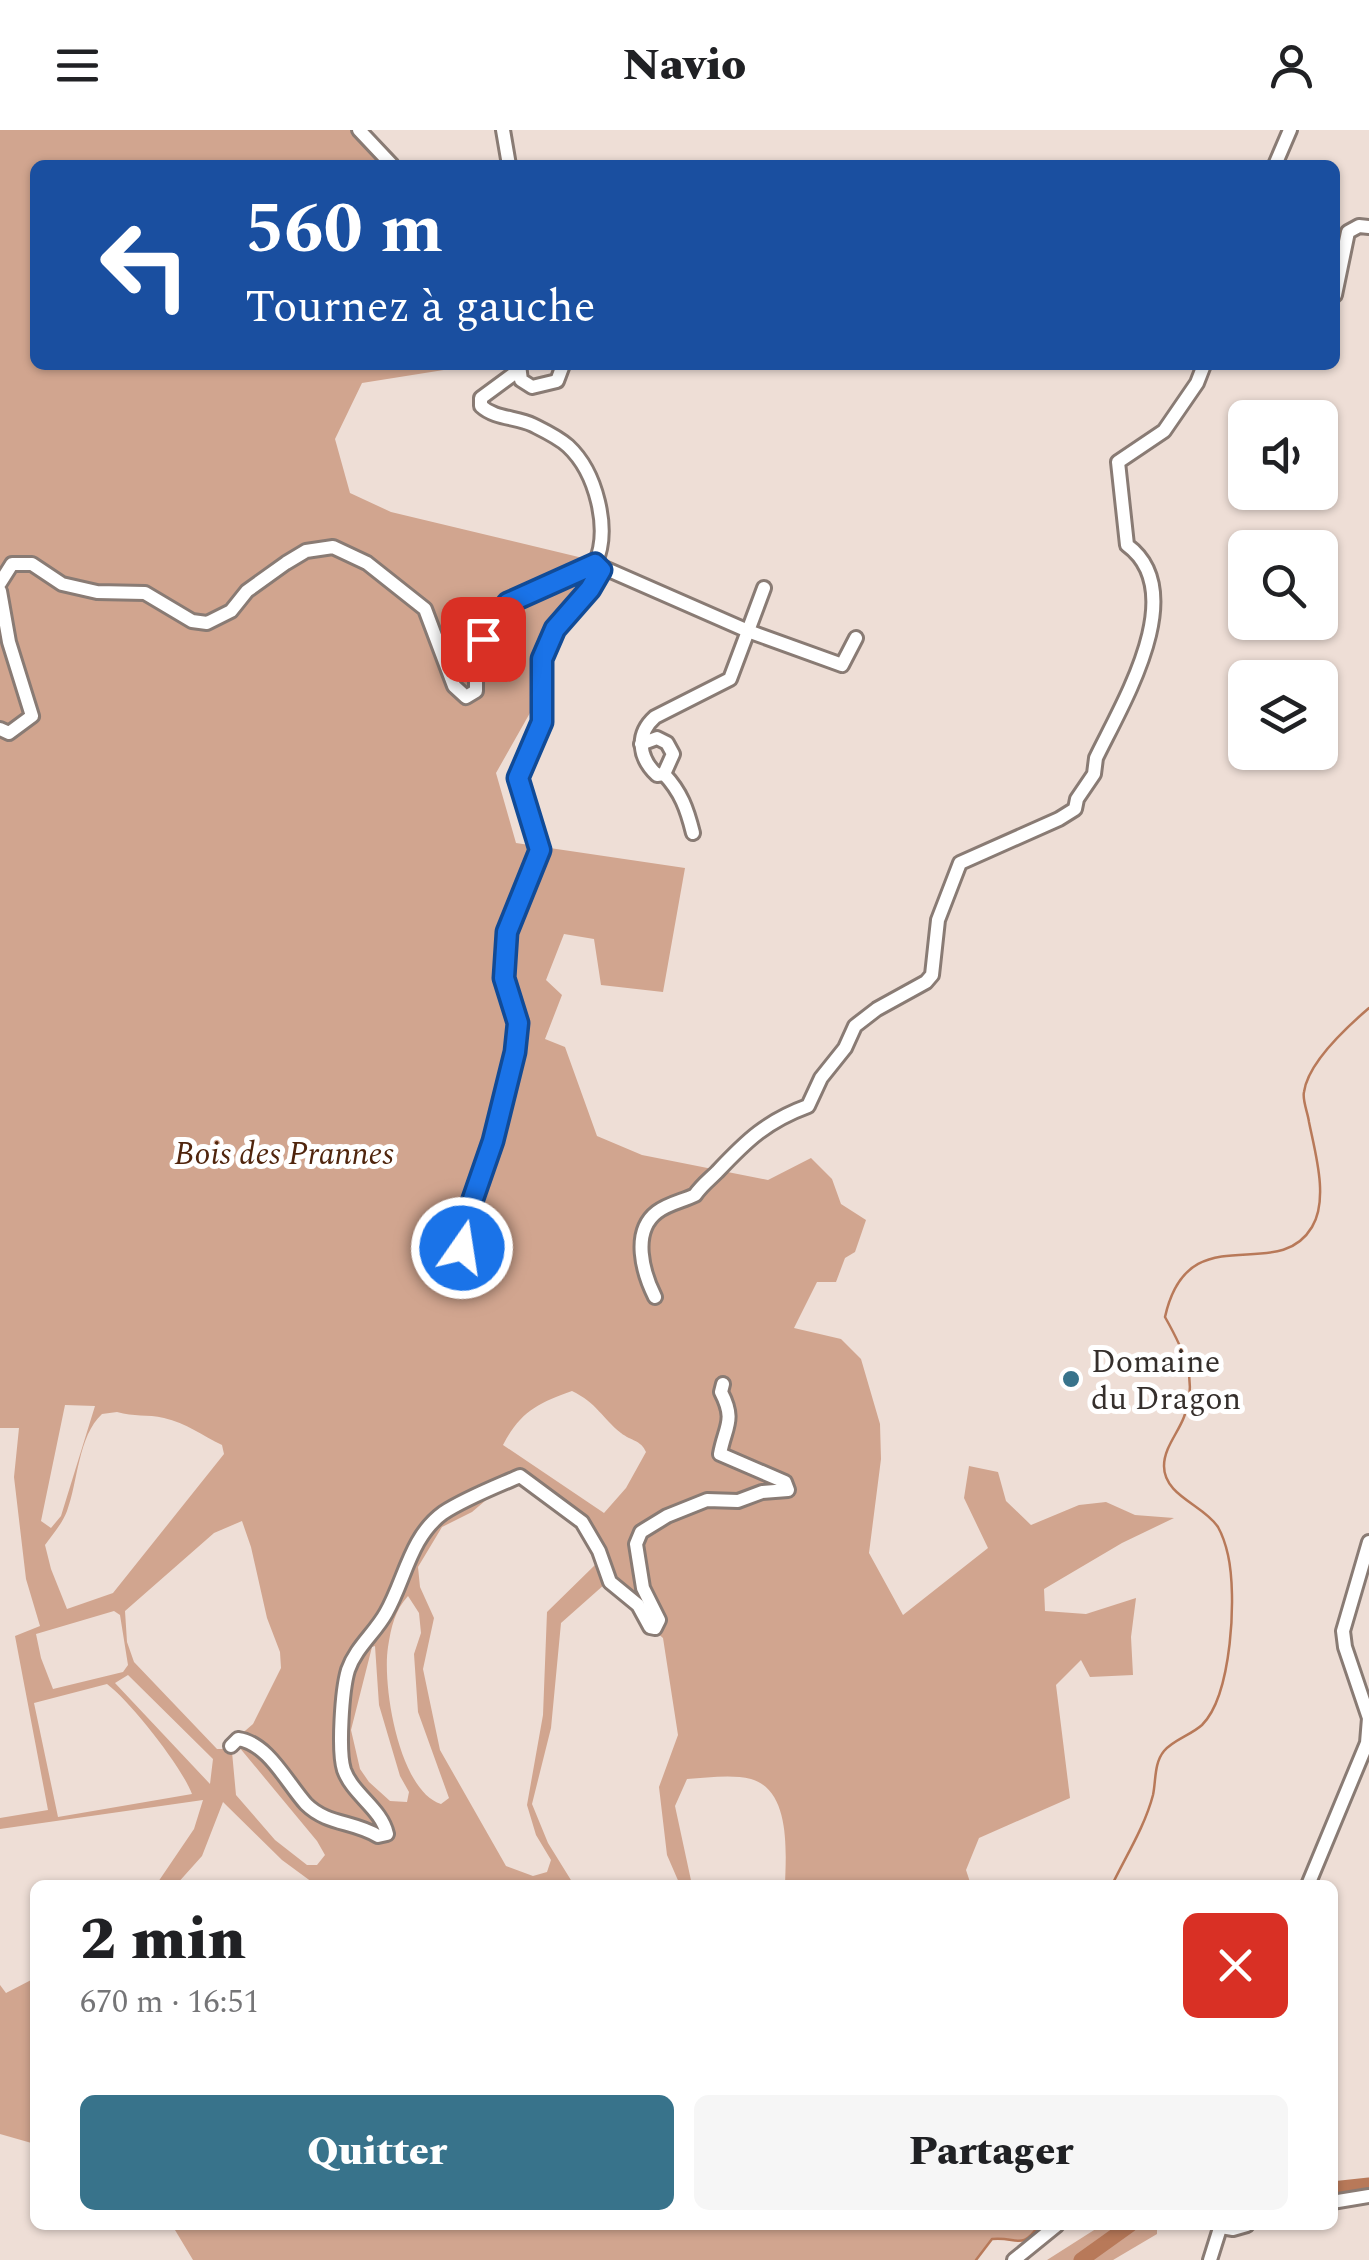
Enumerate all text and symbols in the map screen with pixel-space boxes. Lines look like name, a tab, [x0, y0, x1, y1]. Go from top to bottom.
text: Navio	[623, 31, 746, 100]
icon: menu	[50, 38, 105, 93]
icon: person	[1264, 38, 1319, 93]
text: 560 m	[245, 177, 443, 283]
icon: left	[80, 200, 210, 330]
text: Tournez à gauche	[245, 273, 596, 342]
map controls	[1228, 400, 1338, 770]
button: sound	[1228, 400, 1338, 510]
button: search	[1228, 530, 1338, 640]
pin	[441, 597, 526, 682]
icon: arrive	[456, 612, 511, 667]
button: layers	[1228, 660, 1338, 770]
park label: Bois des Prannes	[174, 1130, 394, 1179]
position arrow	[410, 1196, 514, 1300]
place label: Domaine du Dragon	[1091, 1338, 1241, 1424]
marker: Domaine du Dragon	[1060, 1368, 1082, 1390]
text: 2 min	[80, 1894, 246, 1986]
button: close	[1183, 1913, 1288, 2018]
text: 670 m · 16:51	[80, 1978, 260, 2027]
button: Quitter	[80, 2095, 674, 2210]
button: Partager	[694, 2095, 1288, 2210]

